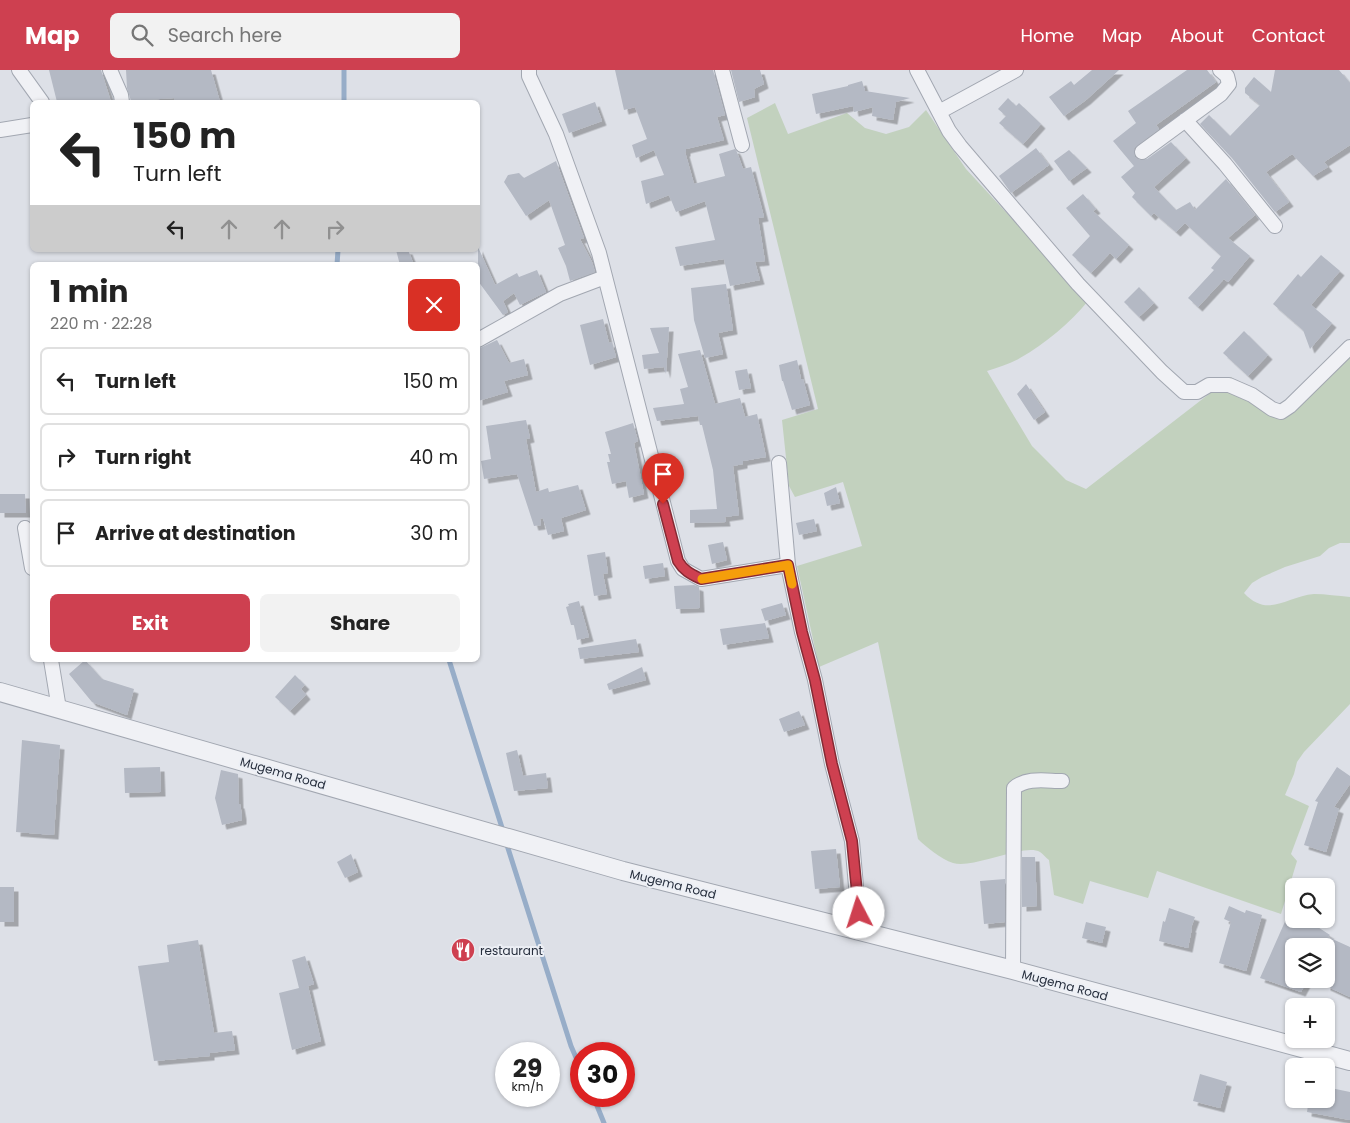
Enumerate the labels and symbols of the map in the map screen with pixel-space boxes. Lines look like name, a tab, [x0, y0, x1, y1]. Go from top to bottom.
pin	[642, 453, 684, 504]
street label: Mugema Road	[238, 753, 328, 793]
street label: Mugema Road	[628, 865, 718, 903]
position arrow	[832, 886, 884, 938]
restaurant icon: restaurant	[450, 937, 476, 963]
place label: restaurant	[480, 942, 543, 959]
street label: Mugema Road	[1020, 965, 1110, 1005]
speed limit sign: 30	[570, 1042, 635, 1107]

